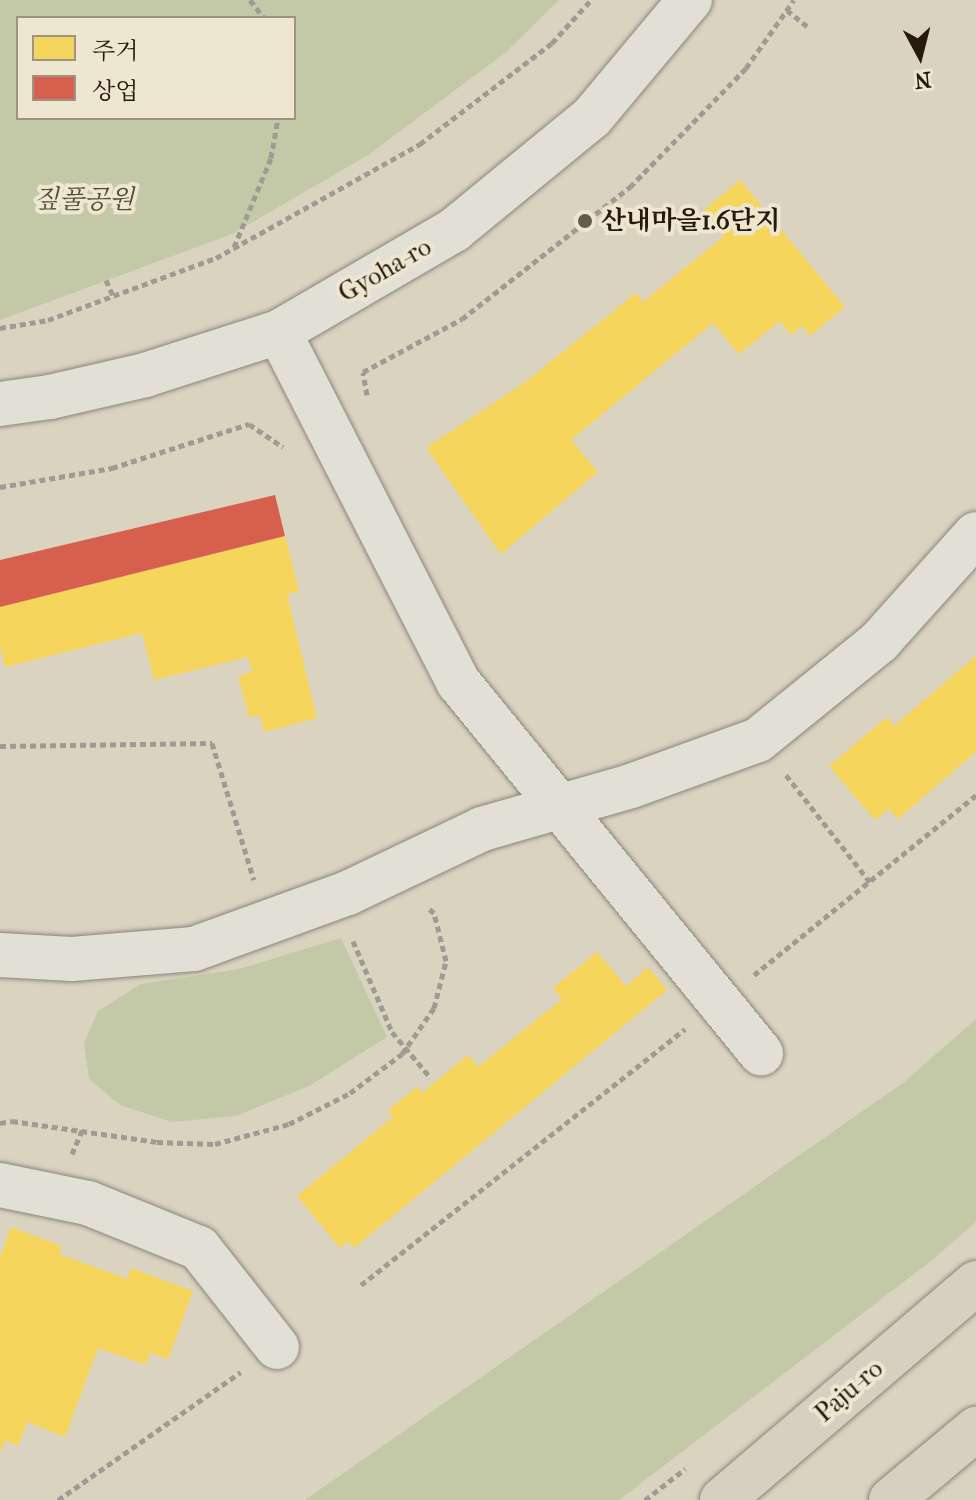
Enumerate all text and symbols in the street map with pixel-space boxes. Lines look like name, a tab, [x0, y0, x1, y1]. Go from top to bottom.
legend	[16, 16, 296, 120]
north arrow	[880, 16, 960, 96]
text: 주거	[92, 37, 138, 65]
text: N	[913, 66, 933, 94]
text: 상업	[92, 77, 138, 105]
park label: 짚풀공원	[34, 184, 134, 216]
place label: 산내마을1.6단지	[601, 205, 780, 237]
marker: 산내마을1.6단지	[576, 212, 594, 230]
street label: Gyoha-ro	[333, 231, 437, 309]
street label: Paju-ro	[809, 1353, 889, 1429]

